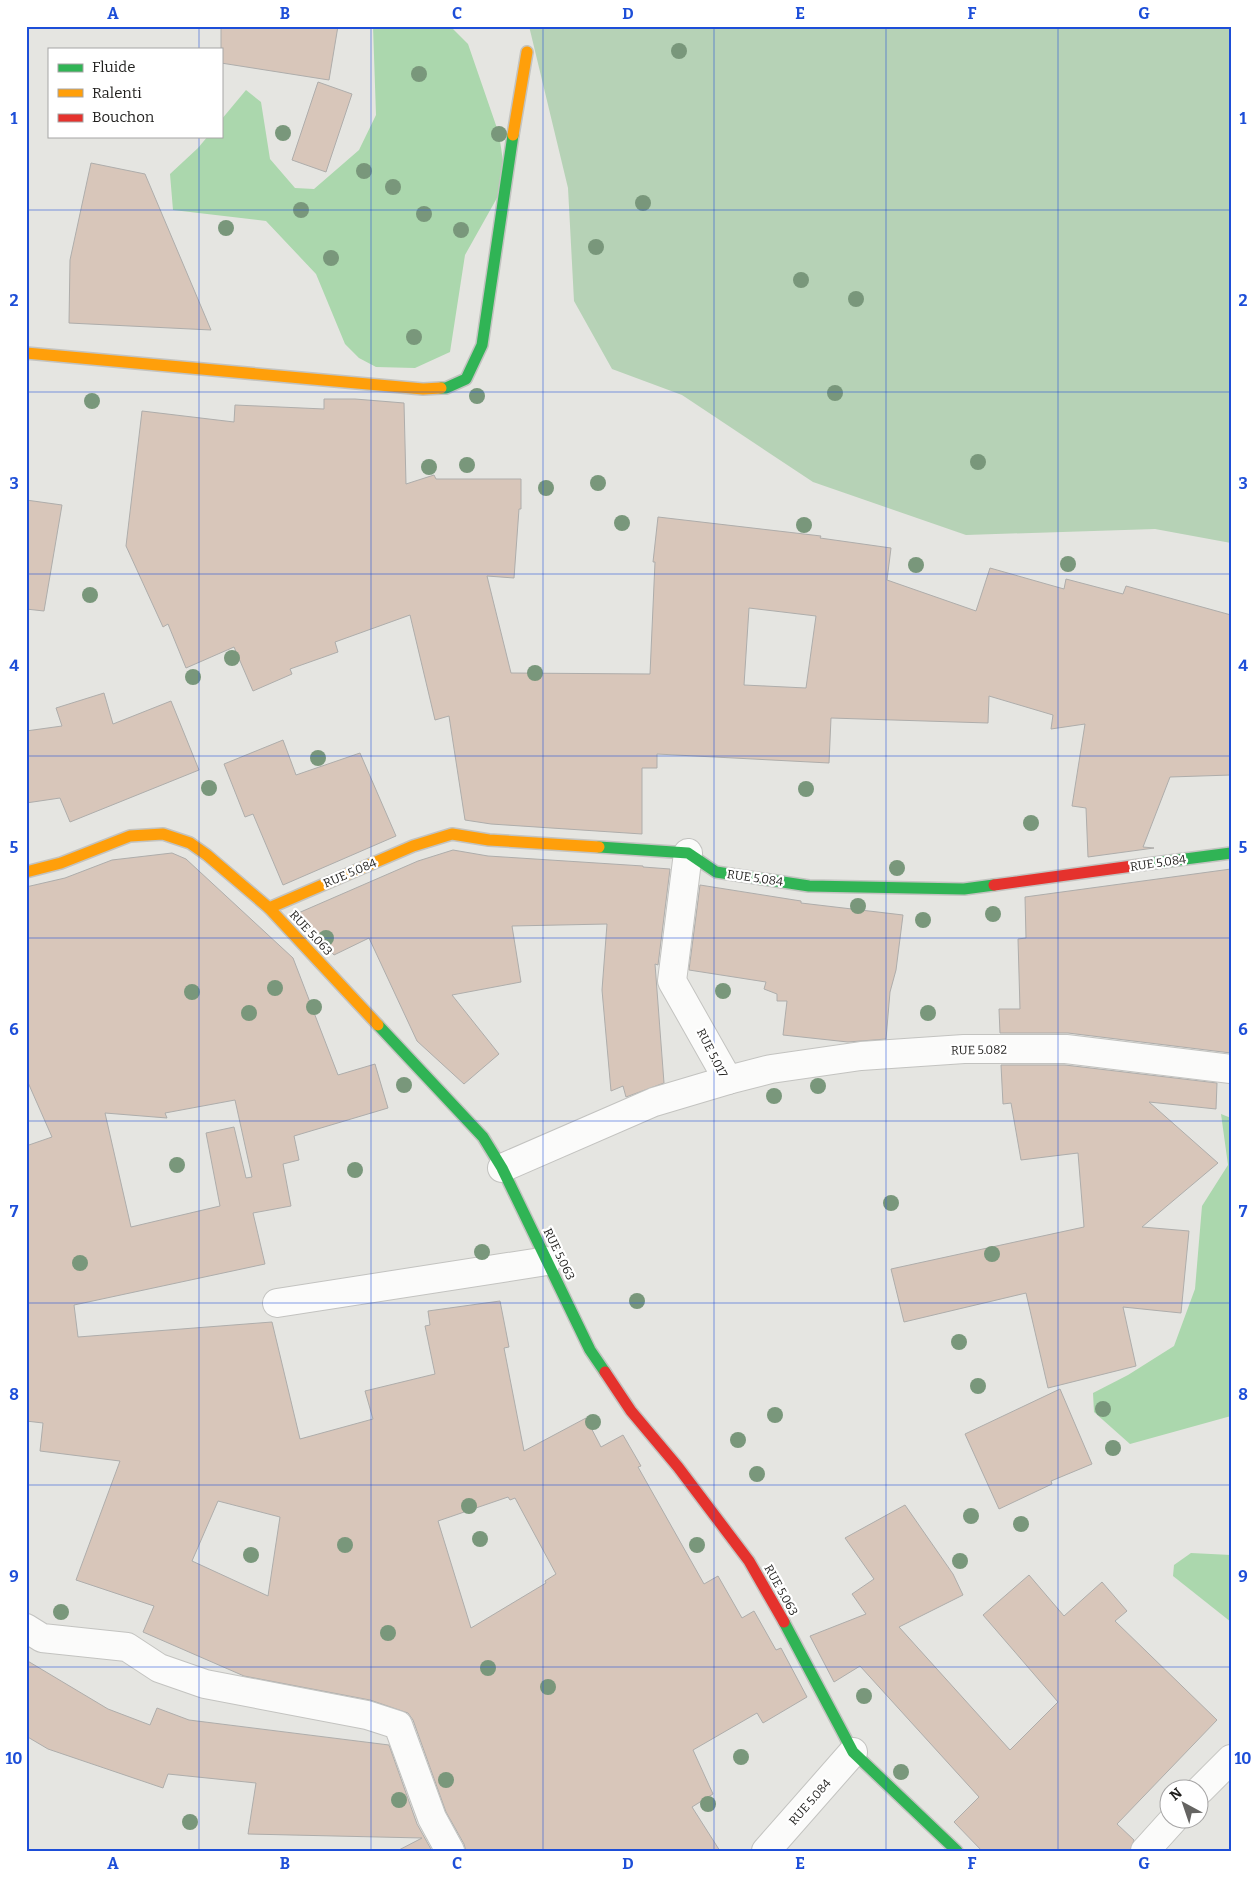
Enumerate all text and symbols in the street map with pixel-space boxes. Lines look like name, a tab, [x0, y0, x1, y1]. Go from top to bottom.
text: A	[107, 4, 119, 23]
text: B	[280, 4, 290, 23]
text: C	[452, 4, 462, 23]
text: D	[622, 4, 634, 23]
text: E	[795, 4, 805, 23]
text: F	[968, 4, 977, 23]
text: G	[1138, 4, 1150, 23]
legend	[48, 48, 222, 138]
text: Fluide	[92, 58, 135, 76]
text: Ralenti	[92, 84, 142, 102]
text: Bouchon	[92, 108, 155, 126]
text: 1	[11, 109, 18, 128]
text: 1	[1240, 109, 1247, 128]
text: 2	[9, 291, 19, 310]
text: 2	[1238, 291, 1248, 310]
text: 3	[9, 474, 19, 493]
text: 3	[1238, 474, 1248, 493]
text: 4	[9, 656, 19, 675]
text: 4	[1238, 656, 1248, 675]
text: 5	[10, 838, 19, 857]
text: 5	[1239, 838, 1248, 857]
street label: RUE 5.084	[1129, 852, 1187, 874]
street label: RUE 5.084	[321, 856, 379, 890]
street label: RUE 5.084	[726, 867, 784, 889]
street label: RUE 5.063	[287, 908, 335, 958]
text: 6	[9, 1020, 19, 1039]
text: 6	[1238, 1020, 1248, 1039]
street label: RUE 5.017	[694, 1026, 730, 1080]
street label: RUE 5.082	[951, 1043, 1007, 1057]
text: 7	[10, 1202, 19, 1221]
text: 7	[1239, 1202, 1248, 1221]
street label: RUE 5.063	[540, 1226, 578, 1282]
text: 8	[9, 1385, 19, 1404]
text: 8	[1238, 1385, 1248, 1404]
street label: RUE 5.063	[761, 1562, 801, 1618]
text: 9	[9, 1567, 19, 1586]
text: 9	[1238, 1567, 1248, 1586]
text: 10	[5, 1749, 23, 1768]
text: 10	[1234, 1749, 1252, 1768]
street label: RUE 5.084	[786, 1776, 834, 1828]
north arrow	[1160, 1780, 1210, 1830]
text: N	[1166, 1784, 1186, 1804]
text: A	[107, 1854, 119, 1873]
text: B	[280, 1854, 290, 1873]
text: C	[452, 1854, 462, 1873]
text: D	[622, 1854, 634, 1873]
text: E	[795, 1854, 805, 1873]
text: F	[968, 1854, 977, 1873]
text: G	[1138, 1854, 1150, 1873]

